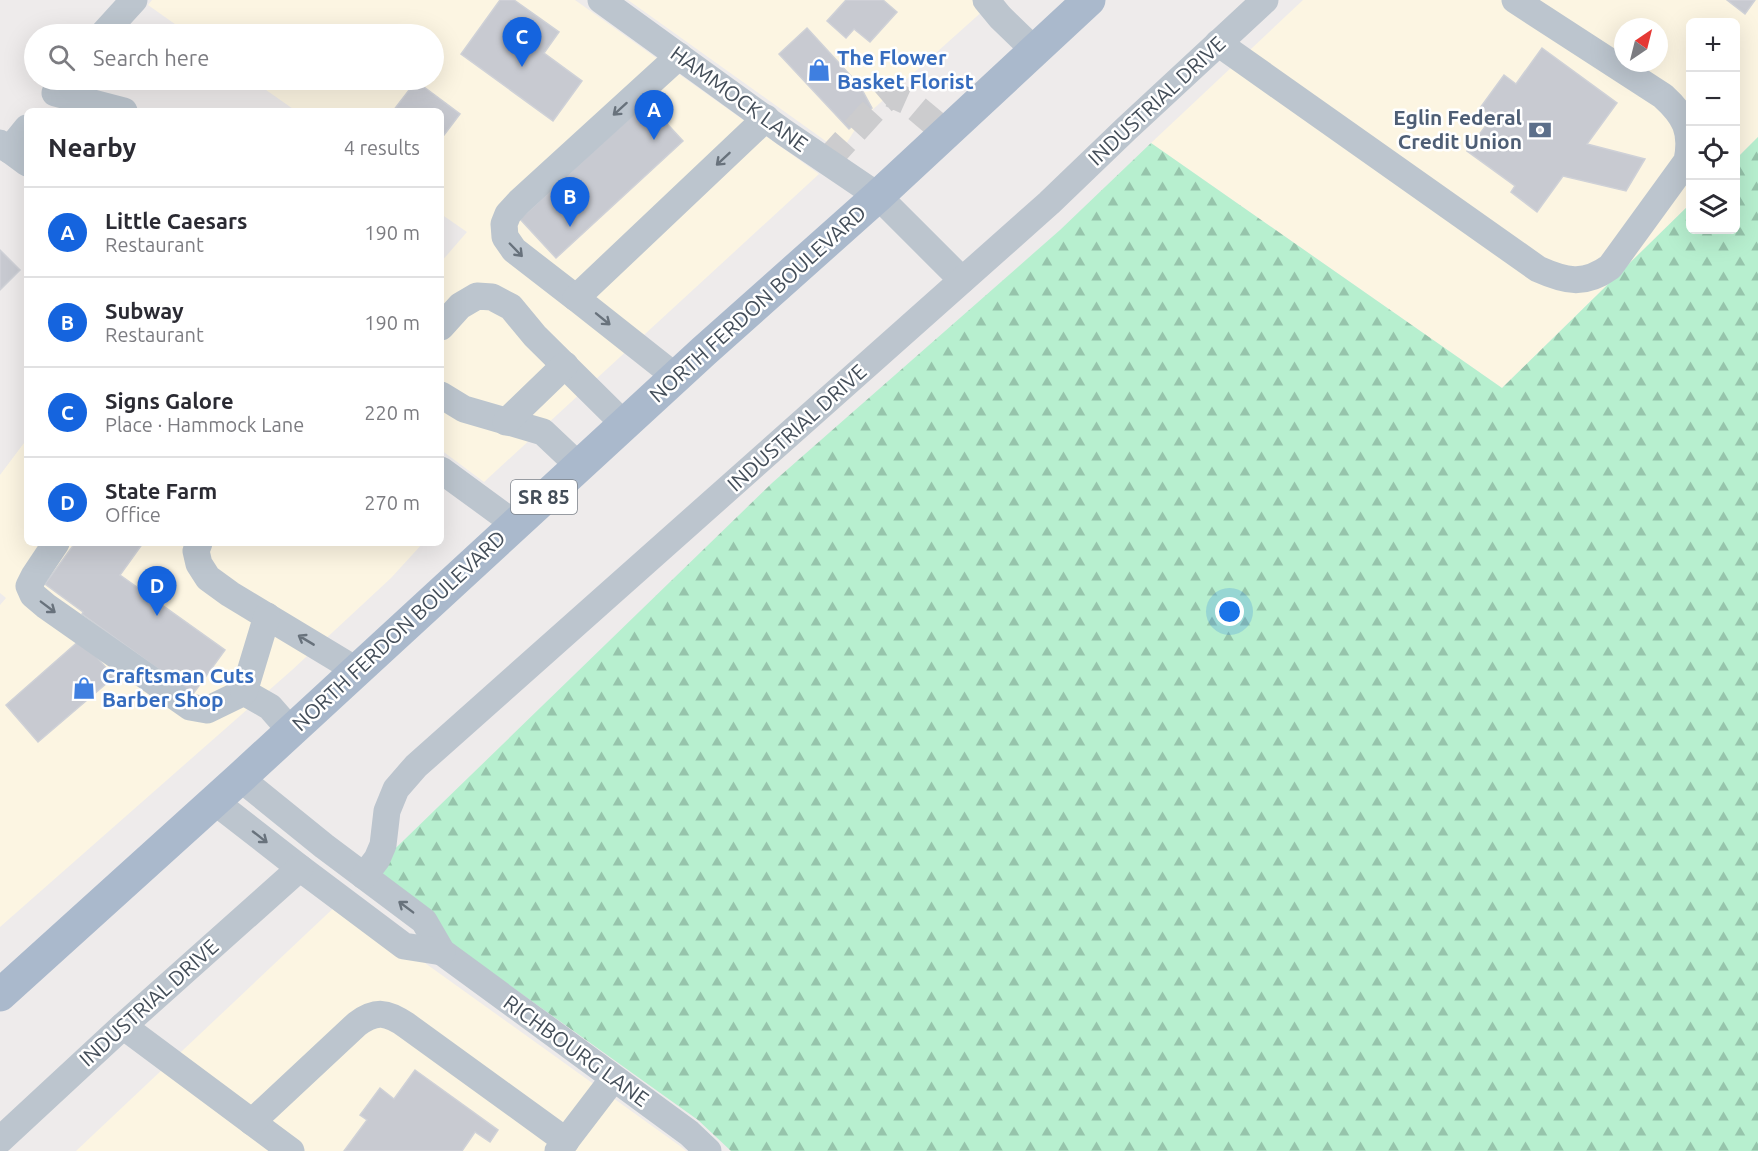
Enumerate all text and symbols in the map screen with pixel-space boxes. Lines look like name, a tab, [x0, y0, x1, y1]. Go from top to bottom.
pin: C	[502, 17, 542, 67]
north arrow	[1614, 18, 1668, 72]
map controls	[1686, 18, 1740, 234]
button: +	[1686, 18, 1740, 72]
search box	[24, 24, 444, 90]
street label: INDUSTRIAL DRIVE	[1083, 31, 1230, 170]
icon: search	[45, 41, 78, 74]
street label: HAMMOCK LANE	[666, 41, 813, 156]
text: Search here	[93, 45, 209, 70]
place label: The Flower Basket Florist	[837, 45, 974, 93]
shop icon: The Flower Basket Florist	[806, 57, 832, 83]
button: −	[1686, 72, 1740, 126]
pin: A	[634, 90, 674, 140]
one-way arrow	[613, 102, 628, 116]
place label: Eglin Federal Credit Union	[1393, 105, 1522, 153]
bank icon: Eglin Federal Credit Union	[1527, 117, 1553, 143]
button: locate	[1686, 126, 1740, 180]
text: Nearby	[48, 133, 136, 162]
text: 4 results	[344, 136, 420, 159]
one-way arrow	[716, 151, 731, 166]
pin: B	[550, 178, 590, 227]
button: layers	[1686, 180, 1740, 234]
street label: NORTH FERDON BOULEVARD	[644, 200, 870, 407]
text: Little Caesars	[105, 208, 247, 233]
text: A	[60, 221, 75, 244]
text: 190 m	[364, 221, 420, 244]
text: Restaurant	[105, 233, 204, 256]
one-way arrow	[509, 243, 523, 258]
text: Subway	[105, 298, 184, 323]
text: B	[61, 311, 74, 334]
text: 190 m	[364, 311, 420, 334]
one-way arrow	[595, 313, 611, 326]
text: Restaurant	[105, 323, 204, 346]
street label: INDUSTRIAL DRIVE	[722, 359, 871, 496]
text: Signs Galore	[105, 388, 234, 413]
text: C	[61, 401, 74, 424]
text: 220 m	[364, 401, 420, 424]
text: Place · Hammock Lane	[105, 413, 304, 436]
text: State Farm	[105, 478, 217, 503]
road number: SR 85	[511, 480, 577, 514]
text: D	[60, 491, 75, 514]
text: 270 m	[364, 491, 420, 514]
text: Office	[105, 503, 161, 526]
street label: NORTH FERDON BOULEVARD	[287, 525, 510, 735]
pin: D	[138, 566, 176, 616]
your location	[1215, 597, 1244, 626]
one-way arrow	[39, 600, 55, 613]
one-way arrow	[298, 633, 315, 645]
place label: Craftsman Cuts Barber Shop	[102, 663, 254, 711]
shop icon: Craftsman Cuts Barber Shop	[71, 675, 97, 701]
one-way arrow	[252, 830, 268, 843]
one-way arrow	[398, 901, 414, 914]
street label: INDUSTRIAL DRIVE	[74, 934, 223, 1071]
street label: RICHBOURG LANE	[499, 990, 654, 1111]

